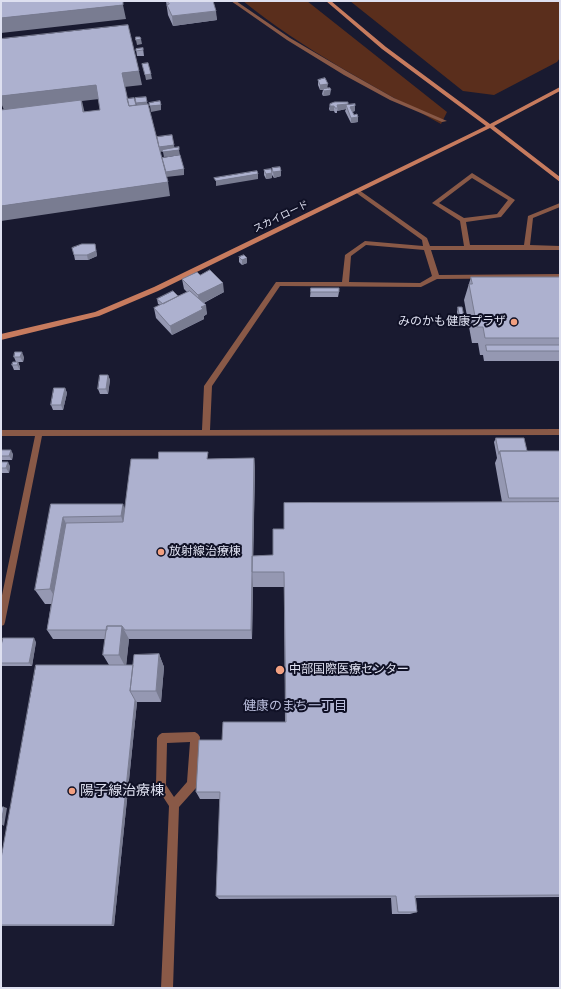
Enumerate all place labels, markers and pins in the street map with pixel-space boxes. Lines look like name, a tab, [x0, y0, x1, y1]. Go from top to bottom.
place label: みのかも健康プラザ	[398, 315, 506, 329]
marker: みのかも健康プラザ	[509, 317, 519, 327]
place label: 放射線治療棟	[169, 545, 241, 559]
marker: 放射線治療棟	[156, 547, 166, 557]
place label: 中部国際医療センター	[289, 663, 409, 677]
marker: 中部国際医療センター	[274, 664, 286, 676]
place label: 陽子線治療棟	[80, 783, 164, 799]
marker: 陽子線治療棟	[67, 786, 77, 796]

